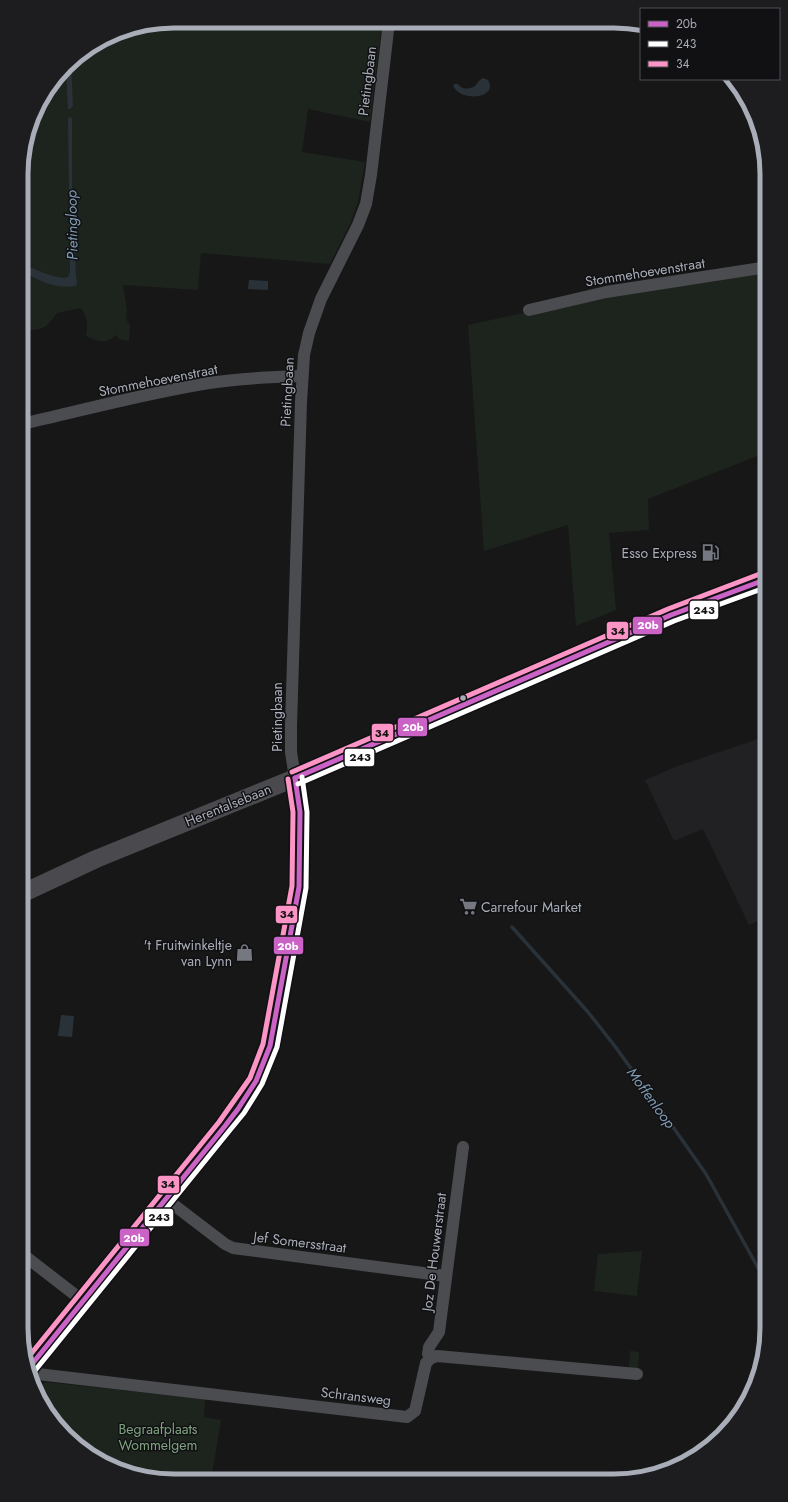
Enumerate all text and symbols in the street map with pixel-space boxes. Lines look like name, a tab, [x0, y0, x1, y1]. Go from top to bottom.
legend	[640, 8, 780, 80]
text: 20b	[676, 15, 697, 33]
text: 243	[676, 35, 697, 53]
street label: Pietingbaan	[353, 45, 381, 117]
text: 34	[676, 55, 690, 73]
water label: Pietingloop	[60, 189, 84, 260]
street label: Stommehoevenstraat	[584, 253, 707, 291]
street label: Pietingbaan	[275, 357, 299, 427]
street label: Stommehoevenstraat	[97, 359, 220, 401]
place label: Esso Express	[622, 543, 697, 563]
fuel station icon: Esso Express	[700, 543, 720, 563]
line badge: 243	[689, 600, 719, 620]
text: 243	[693, 602, 715, 618]
line badge: 20b	[632, 616, 663, 635]
text: 20b	[637, 617, 659, 633]
line badge: 34	[606, 621, 629, 640]
text: 34	[611, 623, 626, 639]
street label: Pietingbaan	[267, 682, 287, 752]
unlabelled marker	[458, 693, 468, 703]
line badge: 20b	[397, 717, 428, 737]
text: 20b	[402, 719, 424, 735]
line badge: 34	[371, 723, 394, 742]
text: 34	[375, 725, 390, 741]
line badge: 243	[344, 748, 375, 767]
text: 243	[349, 749, 371, 765]
street label: Herentalsebaan	[182, 779, 274, 831]
supermarket icon: Carrefour Market	[458, 897, 478, 917]
place label: Carrefour Market	[481, 897, 582, 917]
line badge: 34	[275, 905, 298, 924]
text: 34	[280, 906, 295, 922]
place label: 't Fruitwinkeltje van Lynn	[144, 935, 232, 971]
line badge: 20b	[273, 936, 304, 955]
text: 20b	[277, 938, 299, 954]
shop icon: 't Fruitwinkeltje van Lynn	[235, 943, 255, 963]
water label: Moffenloop	[621, 1063, 681, 1134]
line badge: 34	[157, 1175, 180, 1194]
text: 34	[161, 1176, 176, 1192]
street label: Joz De Houwerstraat	[417, 1191, 451, 1314]
line badge: 243	[144, 1208, 174, 1227]
text: 243	[148, 1209, 170, 1225]
street label: Jef Somersstraat	[250, 1226, 348, 1258]
line badge: 20b	[119, 1228, 150, 1247]
text: 20b	[123, 1230, 145, 1246]
street label: Schransweg	[320, 1382, 392, 1410]
park label: Begraafplaats Wommelgem	[119, 1419, 198, 1455]

